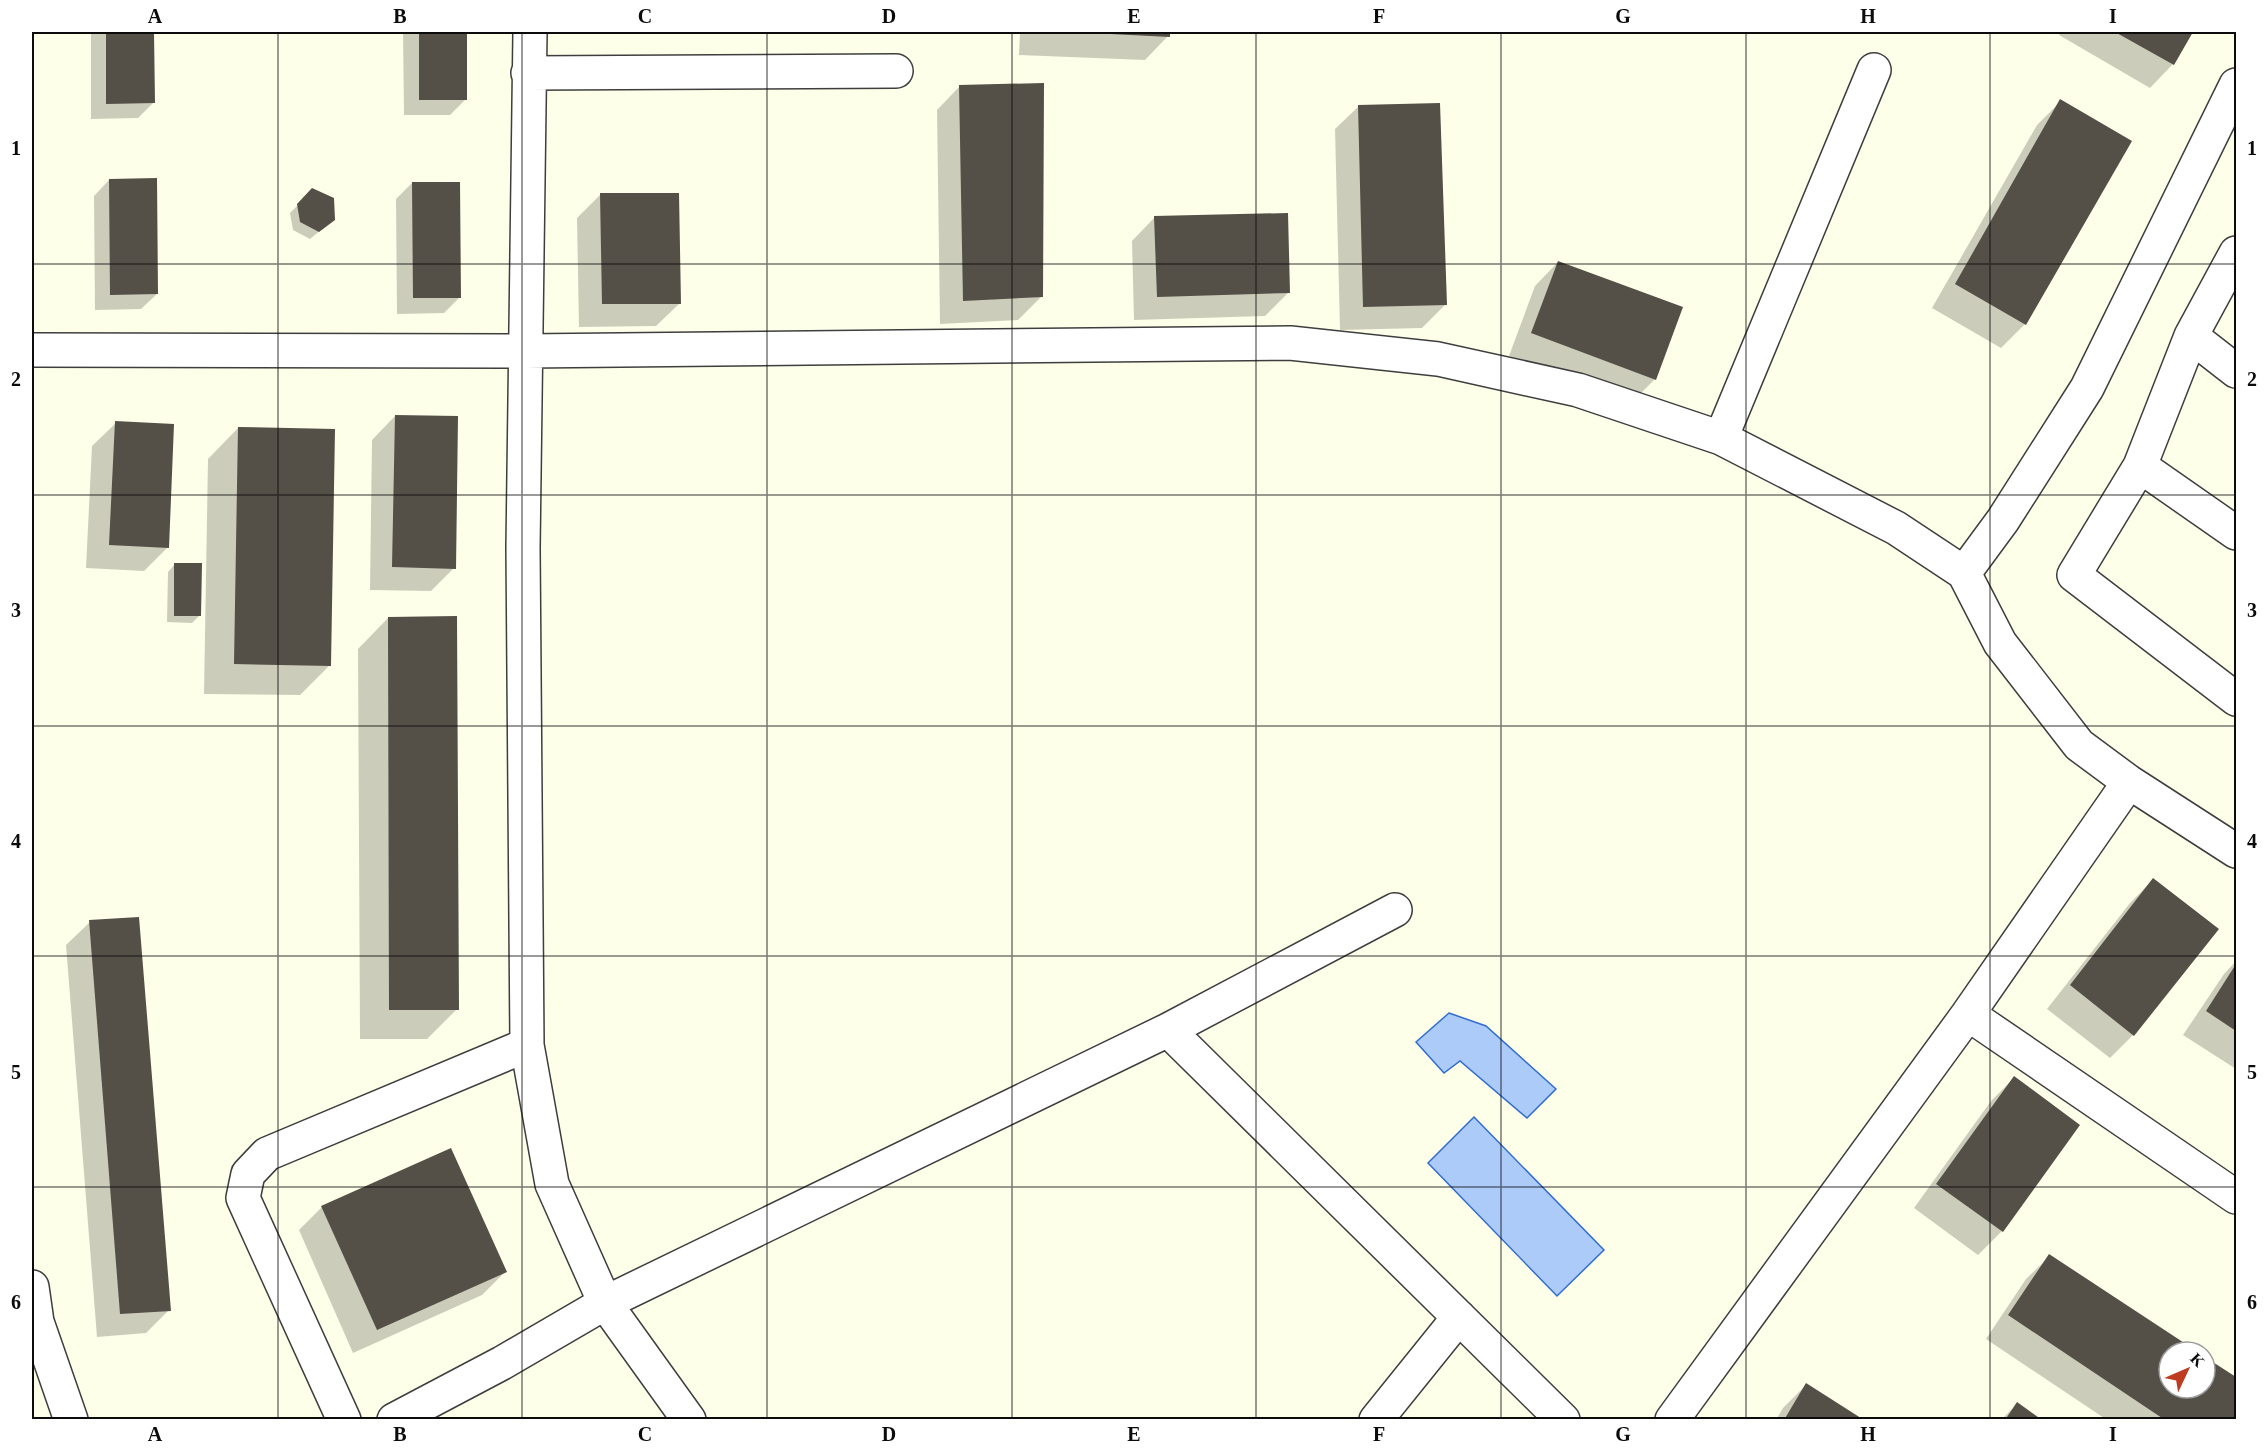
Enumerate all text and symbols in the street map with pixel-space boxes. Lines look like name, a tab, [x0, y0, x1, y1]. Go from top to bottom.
text: A	[148, 5, 163, 27]
text: B	[393, 5, 407, 27]
text: C	[638, 5, 652, 27]
text: D	[882, 5, 896, 27]
text: E	[1127, 5, 1141, 27]
text: F	[1373, 5, 1385, 27]
text: G	[1615, 5, 1631, 27]
text: H	[1860, 5, 1876, 27]
text: I	[2109, 5, 2117, 27]
text: 1	[11, 137, 21, 159]
text: 1	[2247, 137, 2257, 159]
text: 2	[11, 368, 21, 390]
text: 2	[2247, 368, 2257, 390]
text: 3	[11, 599, 21, 621]
text: 3	[2247, 599, 2257, 621]
text: 4	[11, 830, 21, 852]
text: 4	[2247, 830, 2257, 852]
text: 5	[11, 1061, 21, 1083]
text: 5	[2247, 1061, 2257, 1083]
text: 6	[11, 1291, 21, 1313]
text: 6	[2247, 1291, 2257, 1313]
north arrow	[2157, 1340, 2217, 1400]
text: K	[2187, 1350, 2208, 1371]
text: A	[148, 1423, 163, 1445]
text: B	[393, 1423, 407, 1445]
text: C	[638, 1423, 652, 1445]
text: D	[882, 1423, 896, 1445]
text: E	[1127, 1423, 1141, 1445]
text: F	[1373, 1423, 1385, 1445]
text: G	[1615, 1423, 1631, 1445]
text: H	[1860, 1423, 1876, 1445]
text: I	[2109, 1423, 2117, 1445]

